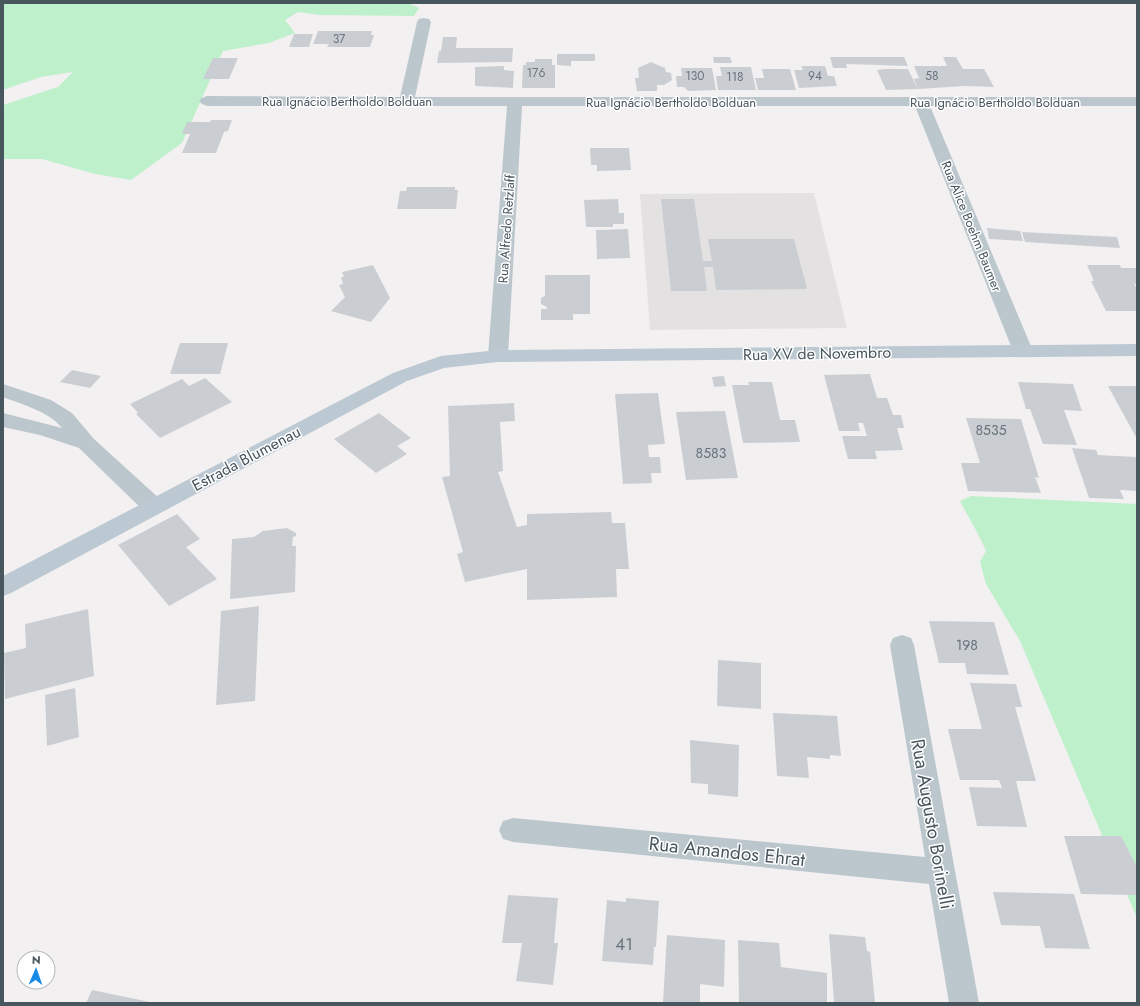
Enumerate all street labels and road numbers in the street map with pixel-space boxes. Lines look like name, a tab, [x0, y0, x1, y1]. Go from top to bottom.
street label: Rua Ignácio Bertholdo Bolduan	[262, 92, 432, 111]
street label: Rua Ignácio Bertholdo Bolduan	[586, 93, 756, 112]
street label: Rua Ignácio Bertholdo Bolduan	[910, 93, 1080, 112]
street label: Rua Alice Boehm Baumer	[937, 158, 1007, 295]
street label: Rua Alfredo Retzlaff	[493, 174, 520, 284]
street label: Rua XV de Novembro	[743, 341, 892, 366]
street label: Estrada Blumenau	[188, 420, 305, 497]
street label: Rua Augusto Borinelli	[904, 737, 961, 911]
street label: Rua Amandos Ehrat	[647, 830, 807, 873]

